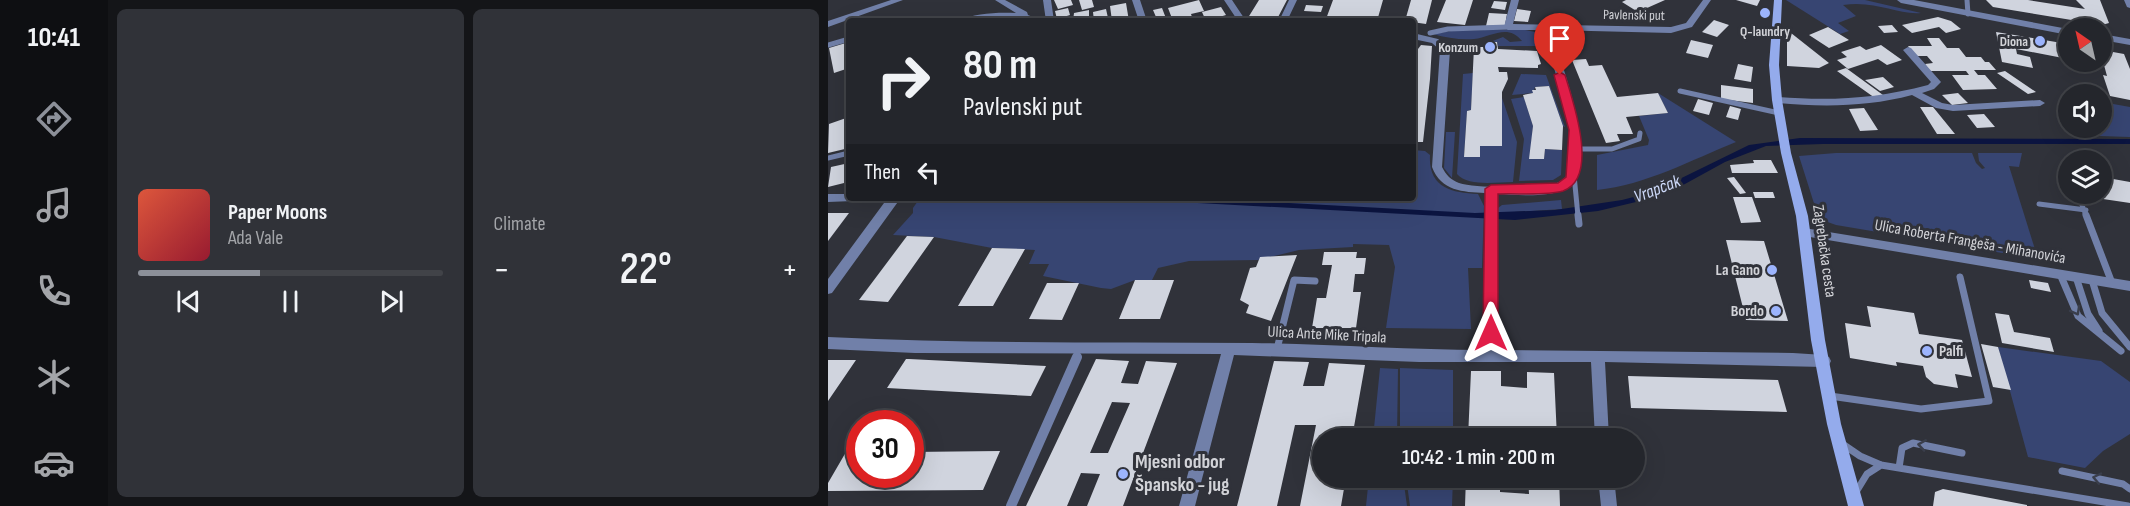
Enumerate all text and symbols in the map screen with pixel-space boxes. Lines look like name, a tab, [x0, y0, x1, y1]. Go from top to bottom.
street label: Pavlenski put	[1603, 6, 1665, 24]
marker: Q-laundry	[1758, 6, 1772, 20]
pin	[1534, 13, 1585, 75]
north arrow	[2058, 18, 2112, 72]
map controls	[2058, 18, 2112, 204]
text: 10:41	[28, 22, 80, 54]
icon: arrive	[1543, 22, 1576, 55]
place label: Q-laundry	[1740, 23, 1790, 40]
place label: Diona	[2000, 33, 2028, 50]
marker: Diona	[2033, 34, 2047, 48]
place label: Konzum	[1438, 39, 1478, 56]
text: 80 m	[963, 40, 1037, 91]
marker: Konzum	[1483, 40, 1497, 54]
icon: right	[864, 42, 942, 120]
button: sound	[2058, 84, 2112, 138]
text: Pavlenski put	[963, 91, 1082, 123]
icon: directions	[33, 98, 75, 140]
button: layers	[2058, 150, 2112, 204]
icon: left	[912, 156, 945, 189]
text: Then	[864, 159, 900, 186]
water label: Vrapčak	[1631, 170, 1684, 207]
icon: music	[33, 184, 75, 226]
text: Paper Moons	[228, 199, 327, 226]
street label: Zagrebačka cesta	[1808, 204, 1840, 298]
text: Climate	[494, 212, 546, 236]
street label: Ulica Roberta Frangeša - Mihanovića	[1873, 216, 2067, 268]
text: Ada Vale	[228, 226, 283, 250]
text: 22°	[620, 242, 672, 297]
text: −	[494, 250, 510, 290]
text: +	[782, 250, 798, 290]
place label: La Gano	[1716, 261, 1760, 280]
marker: La Gano	[1765, 263, 1779, 277]
icon: phone	[33, 270, 75, 312]
icon: previous	[172, 285, 205, 318]
icon: pause	[274, 285, 307, 318]
icon: next	[375, 285, 408, 318]
position arrow	[1459, 301, 1523, 365]
place label: Bordo	[1731, 302, 1764, 321]
marker: Bordo	[1769, 304, 1783, 318]
one-way arrow	[2069, 305, 2080, 315]
street label: Ulica Ante Mike Tripala	[1267, 322, 1387, 348]
place label: Palfi	[1939, 342, 1963, 361]
marker: Palfi	[1920, 344, 1934, 358]
icon: climate	[33, 356, 75, 398]
speed limit sign: 30	[846, 410, 924, 488]
one-way arrow	[1917, 440, 1927, 452]
icon: car	[33, 442, 75, 484]
text: 10:42 · 1 min · 200 m	[1402, 444, 1555, 471]
place label: Mjesni odbor Špansko - jug	[1135, 450, 1230, 497]
marker: Mjesni odbor Špansko - jug	[1116, 467, 1130, 481]
one-way arrow	[2092, 473, 2102, 486]

